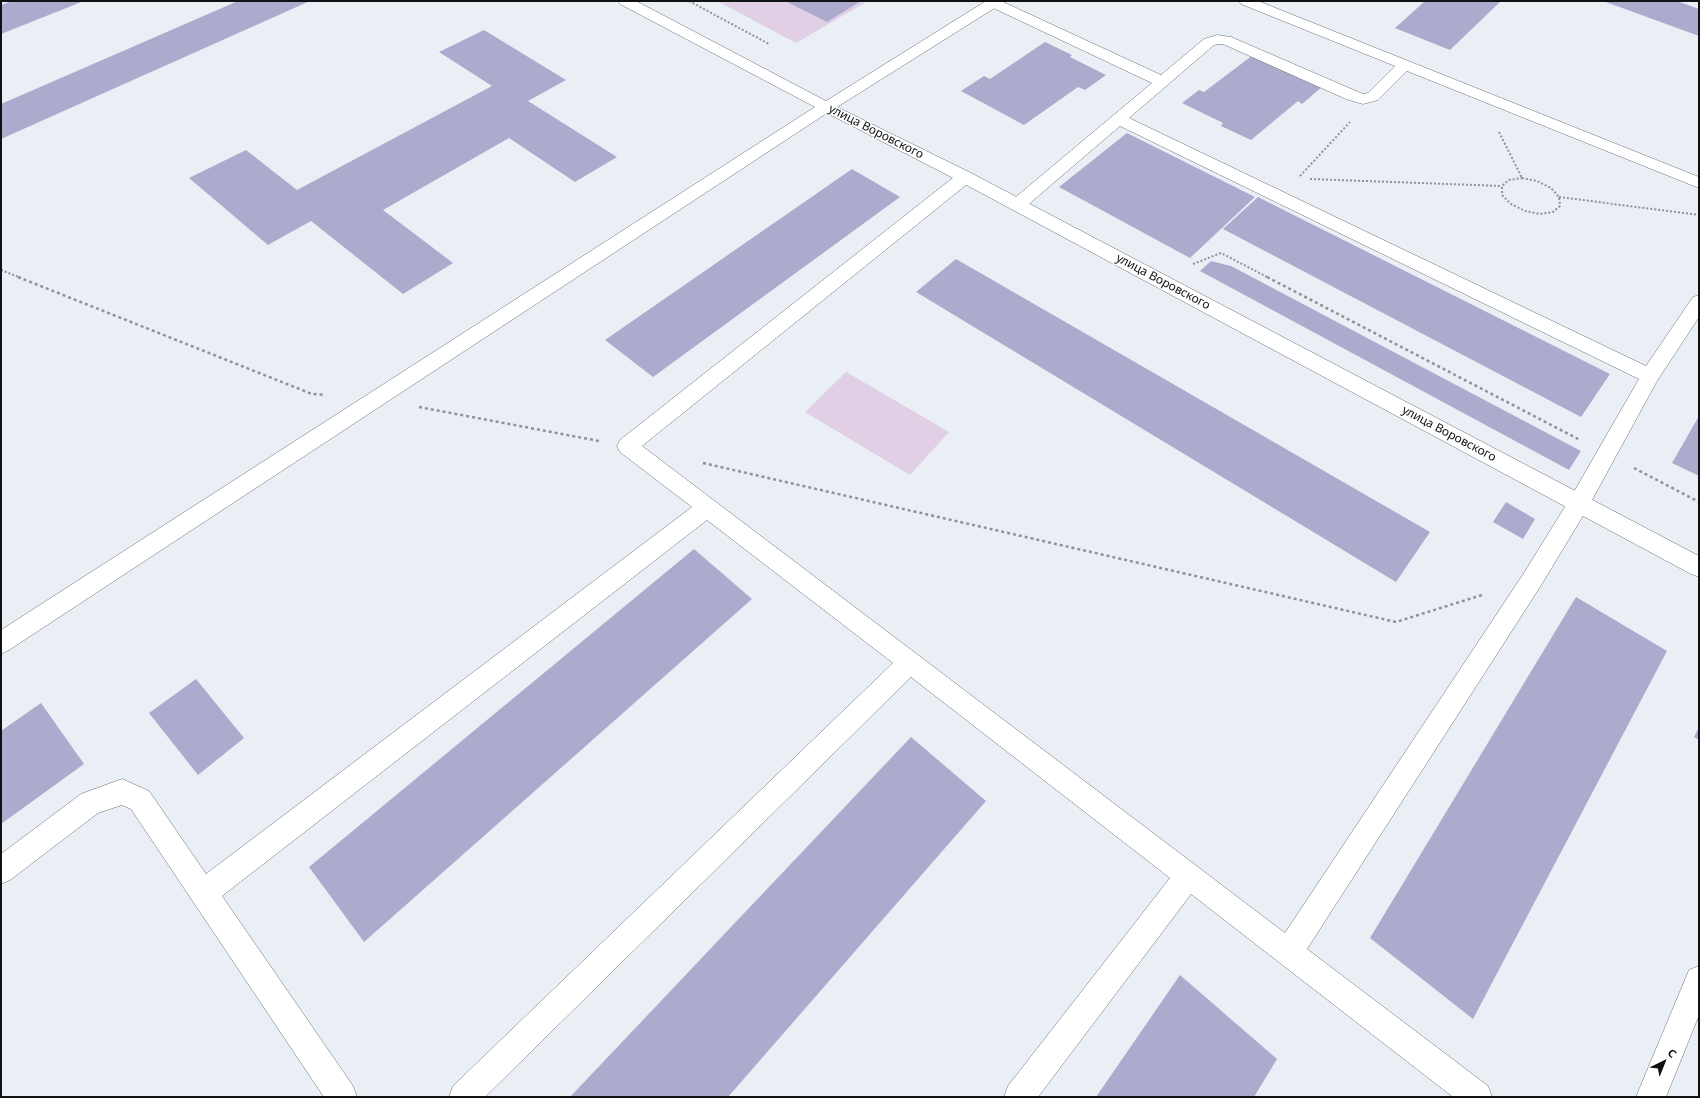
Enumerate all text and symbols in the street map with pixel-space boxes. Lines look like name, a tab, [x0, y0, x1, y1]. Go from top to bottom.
street label: улица Воровского	[826, 102, 926, 162]
street label: улица Воровского	[1113, 251, 1213, 313]
street label: улица Воровского	[1399, 403, 1499, 465]
north arrow	[1644, 1042, 1684, 1082]
text: С	[1665, 1045, 1680, 1061]

